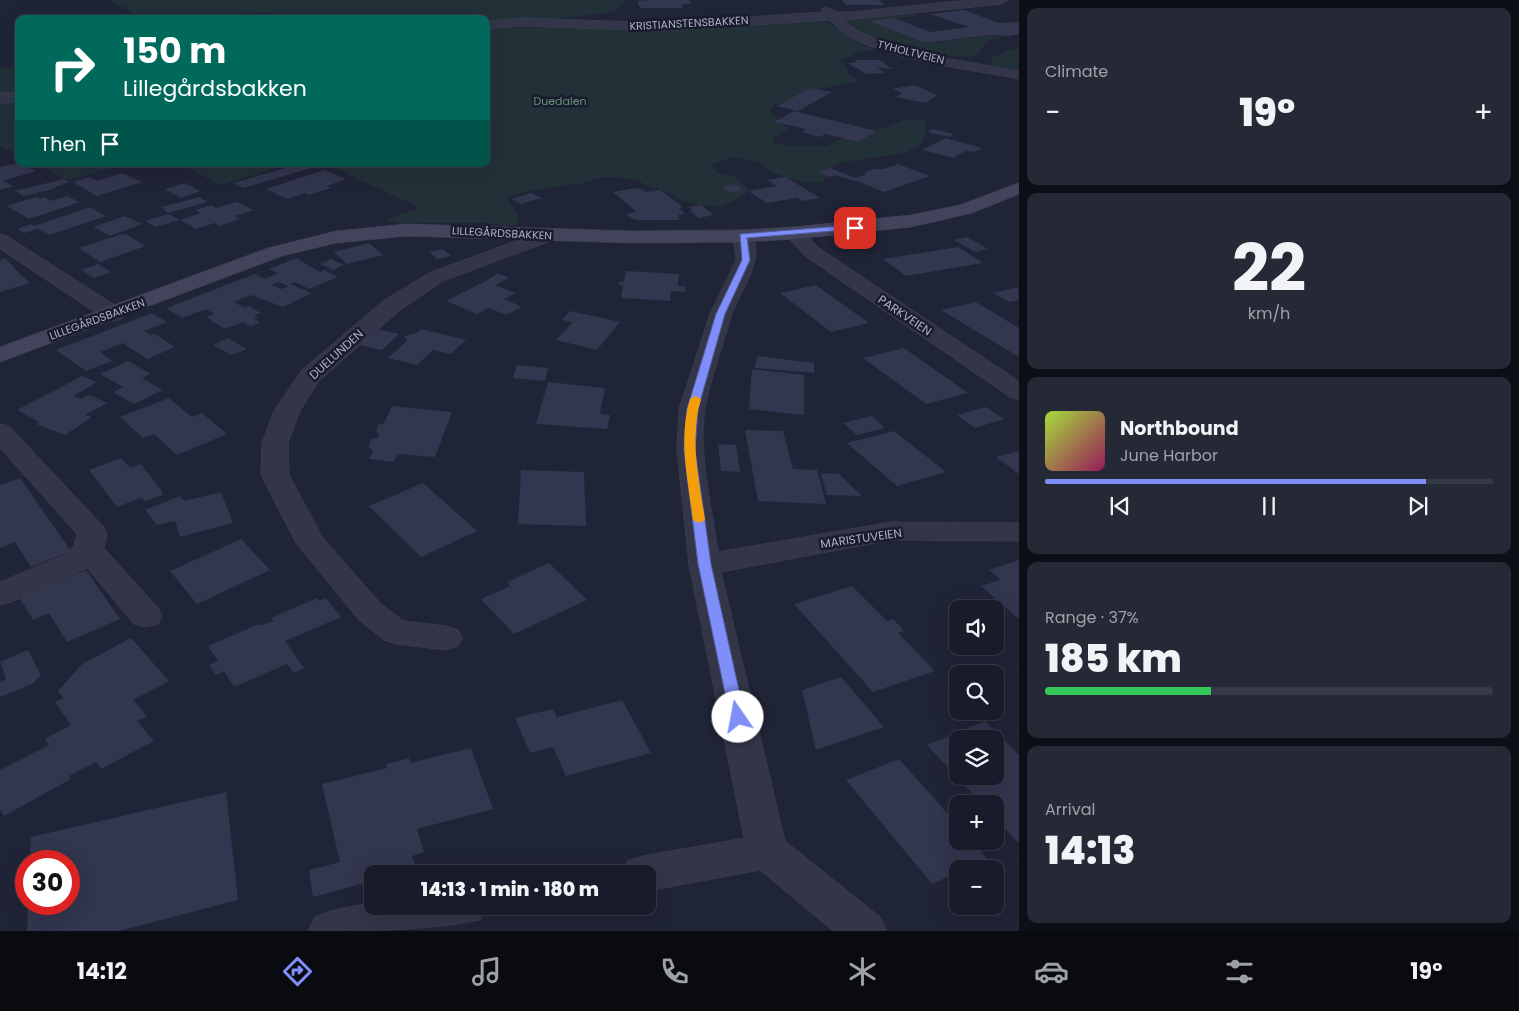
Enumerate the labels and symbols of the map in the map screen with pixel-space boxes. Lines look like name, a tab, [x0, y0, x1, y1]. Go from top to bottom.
street label: KRISTIANSTENSBAKKEN	[629, 12, 749, 34]
street label: TYHOLTVEIEN	[876, 36, 946, 68]
park label: Duedalen	[533, 93, 587, 109]
pin	[834, 207, 876, 249]
street label: LILLEGÅRDSBAKKEN	[452, 222, 552, 244]
street label: PARKVEIEN	[875, 291, 935, 339]
street label: LILLEGÅRDSBAKKEN	[47, 294, 147, 344]
street label: DUELUNDEN	[305, 325, 367, 383]
street label: MARISTUVEIEN	[819, 524, 903, 552]
position arrow	[711, 690, 763, 742]
speed limit sign: 30	[15, 850, 80, 915]

